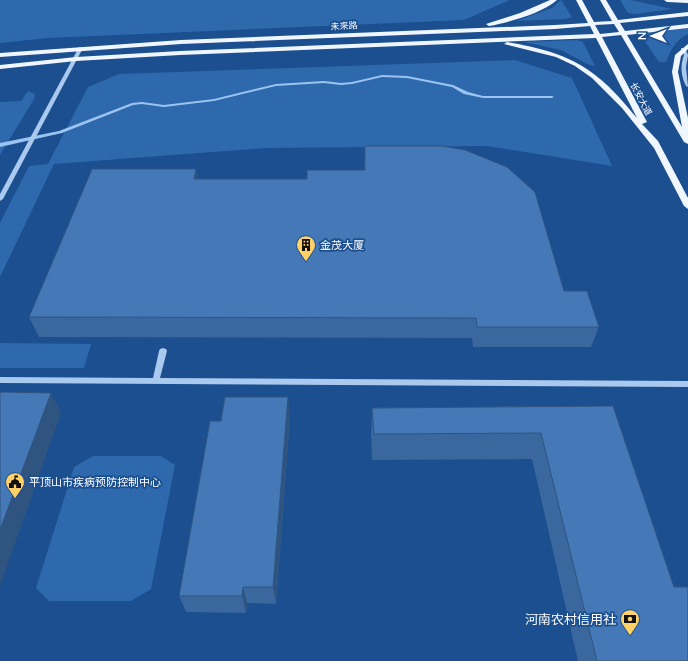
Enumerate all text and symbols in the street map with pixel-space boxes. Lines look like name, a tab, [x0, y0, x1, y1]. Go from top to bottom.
north arrow	[632, 16, 672, 56]
street label: 未来路	[330, 19, 358, 32]
text: N	[635, 32, 648, 40]
street label: 长安大道	[628, 80, 655, 117]
building icon: 金茂大厦	[295, 234, 317, 262]
place label: 金茂大厦	[320, 238, 364, 251]
public building icon: 平顶山市疾病预防控制中心	[4, 471, 26, 499]
place label: 平顶山市疾病预防控制中心	[29, 475, 161, 488]
bank icon: 河南农村信用社	[619, 608, 641, 636]
place label: 河南农村信用社	[525, 611, 616, 627]

